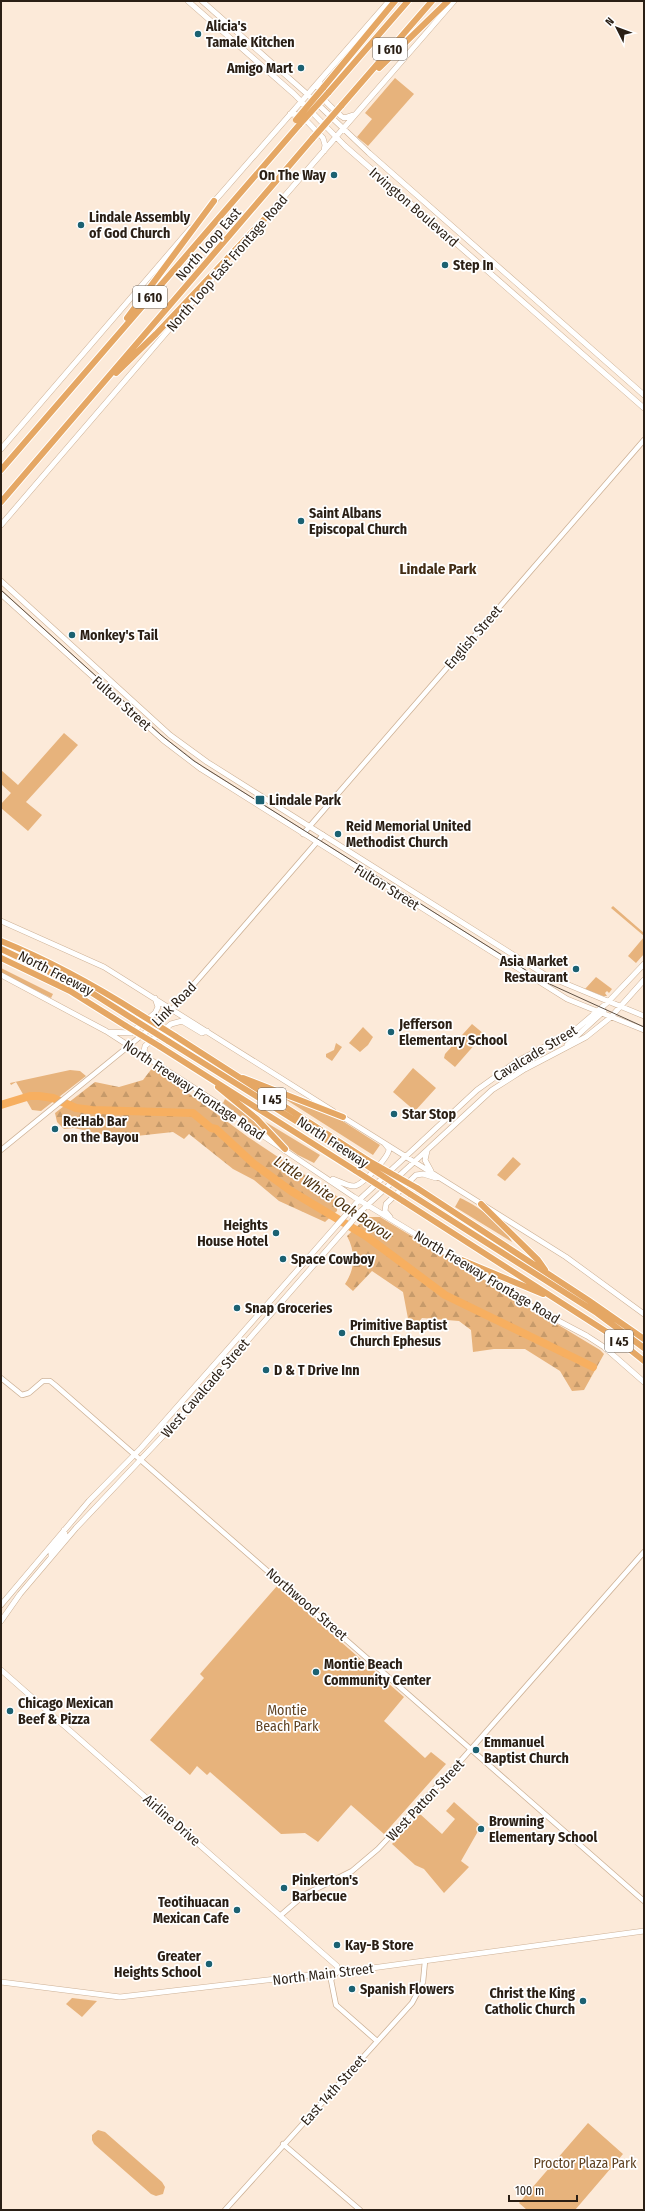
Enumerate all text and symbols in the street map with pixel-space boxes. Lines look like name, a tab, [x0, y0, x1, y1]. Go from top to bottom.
north arrow	[597, 8, 637, 48]
text: N	[603, 15, 617, 28]
place label: Alicia's Tamale Kitchen	[205, 18, 295, 51]
marker: Alicia's Tamale Kitchen	[193, 29, 203, 39]
road number: I 610	[373, 38, 407, 60]
place label: Amigo Mart	[226, 60, 294, 77]
marker: Amigo Mart	[296, 63, 306, 73]
street label: Irvington Boulevard	[366, 164, 462, 251]
place label: On The Way	[259, 167, 326, 184]
marker: On The Way	[329, 170, 339, 180]
street label: North Loop East Frontage Road	[163, 191, 292, 335]
street label: North Loop East	[172, 204, 245, 284]
place label: Lindale Assembly of God Church	[89, 209, 191, 242]
marker: Lindale Assembly of God Church	[76, 220, 86, 230]
place label: Step In	[453, 257, 494, 274]
marker: Step In	[440, 260, 450, 270]
road number: I 610	[133, 286, 167, 308]
place label: Saint Albans Episcopal Church	[309, 505, 407, 538]
marker: Saint Albans Episcopal Church	[296, 516, 306, 526]
district label: Lindale Park	[400, 560, 477, 578]
street label: English Street	[441, 602, 506, 673]
place label: Monkey's Tail	[80, 627, 158, 644]
marker: Monkey's Tail	[67, 630, 77, 640]
street label: Fulton Street	[89, 672, 155, 735]
place label: Lindale Park	[269, 792, 342, 809]
marker: Lindale Park	[254, 794, 266, 806]
place label: Reid Memorial United Methodist Church	[346, 818, 471, 851]
marker: Reid Memorial United Methodist Church	[333, 829, 343, 839]
street label: Fulton Street	[351, 861, 423, 914]
street label: North Freeway	[15, 947, 97, 1000]
place label: Asia Market Restaurant	[499, 953, 569, 986]
marker: Asia Market Restaurant	[571, 964, 581, 974]
street label: Link Road	[149, 979, 200, 1030]
place label: Jefferson Elementary School	[398, 1016, 508, 1049]
street label: Cavalcade Street	[490, 1022, 581, 1085]
marker: Jefferson Elementary School	[386, 1027, 396, 1037]
street label: North Freeway Frontage Road	[120, 1037, 268, 1144]
road number: I 45	[258, 1088, 286, 1110]
place label: Star Stop	[402, 1106, 456, 1123]
marker: Star Stop	[389, 1109, 399, 1119]
place label: Re:Hab Bar on the Bayou	[63, 1113, 139, 1146]
street label: North Freeway	[294, 1113, 372, 1172]
marker: Re:Hab Bar on the Bayou	[50, 1124, 60, 1134]
water label: Little White Oak Bayou	[271, 1152, 396, 1244]
place label: Heights House Hotel	[197, 1217, 268, 1250]
street label: North Freeway Frontage Road	[411, 1227, 563, 1328]
marker: Heights House Hotel	[271, 1228, 281, 1238]
place label: Space Cowboy	[291, 1251, 375, 1268]
marker: Space Cowboy	[278, 1254, 288, 1264]
place label: Snap Groceries	[245, 1300, 332, 1317]
marker: Snap Groceries	[232, 1303, 242, 1313]
place label: Primitive Baptist Church Ephesus	[350, 1317, 448, 1350]
marker: Primitive Baptist Church Ephesus	[337, 1328, 347, 1338]
road number: I 45	[605, 1330, 633, 1352]
street label: West Cavalcade Street	[158, 1335, 253, 1441]
place label: D & T Drive Inn	[274, 1362, 360, 1379]
marker: D & T Drive Inn	[261, 1365, 271, 1375]
street label: Northwood Street	[263, 1565, 351, 1644]
place label: Montie Beach Community Center	[324, 1656, 432, 1689]
marker: Montie Beach Community Center	[311, 1667, 321, 1677]
place label: Chicago Mexican Beef & Pizza	[18, 1695, 113, 1728]
park label: Montie Beach Park	[256, 1702, 319, 1735]
marker: Chicago Mexican Beef & Pizza	[5, 1706, 15, 1716]
place label: Emmanuel Baptist Church	[484, 1734, 569, 1767]
marker: Emmanuel Baptist Church	[471, 1745, 481, 1755]
street label: West Patton Street	[383, 1755, 468, 1845]
street label: Airline Drive	[140, 1791, 204, 1850]
place label: Browning Elementary School	[489, 1813, 598, 1846]
marker: Browning Elementary School	[476, 1824, 486, 1834]
place label: Pinkerton's Barbecue	[292, 1872, 358, 1905]
marker: Pinkerton's Barbecue	[279, 1883, 289, 1893]
place label: Teotihuacan Mexican Cafe	[153, 1894, 229, 1927]
marker: Teotihuacan Mexican Cafe	[232, 1905, 242, 1915]
place label: Kay-B Store	[345, 1937, 414, 1954]
marker: Kay-B Store	[332, 1940, 342, 1950]
place label: Greater Heights School	[114, 1948, 202, 1981]
marker: Greater Heights School	[204, 1959, 214, 1969]
street label: North Main Street	[272, 1960, 375, 1989]
place label: Spanish Flowers	[360, 1981, 454, 1998]
marker: Spanish Flowers	[347, 1984, 357, 1994]
place label: Christ the King Catholic Church	[485, 1985, 575, 2018]
marker: Christ the King Catholic Church	[578, 1996, 588, 2006]
street label: East 14th Street	[297, 2051, 370, 2129]
park label: Proctor Plaza Park	[534, 2155, 637, 2172]
scale bar	[509, 2177, 577, 2203]
text: 100 m	[515, 2184, 544, 2198]

